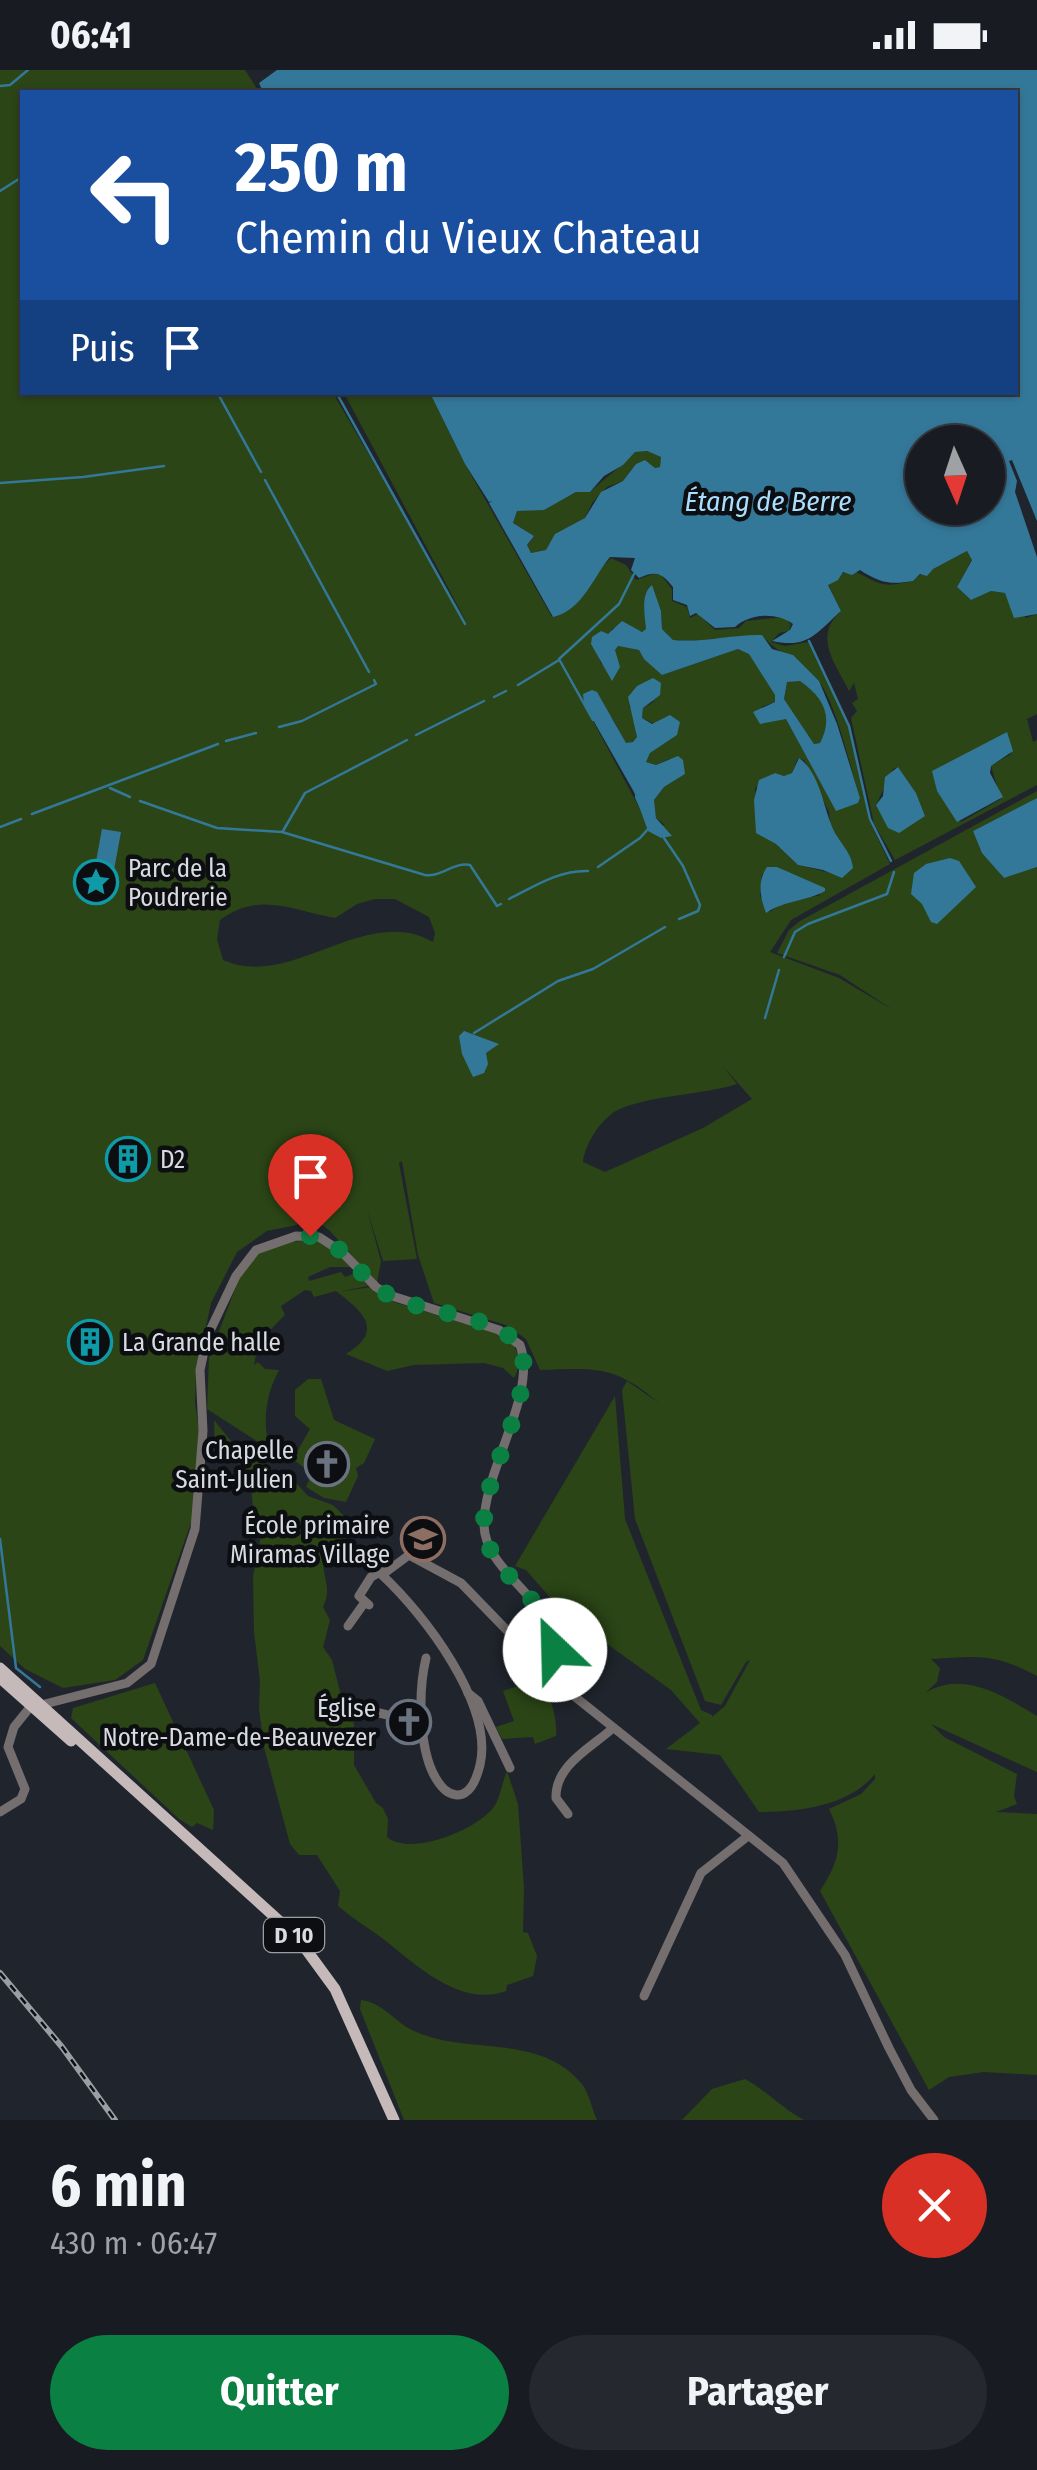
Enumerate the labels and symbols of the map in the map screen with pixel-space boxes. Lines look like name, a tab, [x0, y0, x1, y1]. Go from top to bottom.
north arrow	[905, 425, 1005, 525]
water label: Étang de Berre	[685, 485, 851, 518]
place label: Parc de la Poudrerie	[128, 854, 228, 913]
place icon: Parc de la Poudrerie	[73, 859, 119, 905]
pin	[268, 1134, 353, 1237]
building icon: D2	[105, 1136, 151, 1182]
place label: D2	[160, 1145, 185, 1175]
building icon: La Grande halle	[67, 1319, 113, 1365]
place label: La Grande halle	[122, 1328, 281, 1358]
place label: Chapelle Saint-Julien	[175, 1436, 294, 1495]
church icon: Chapelle Saint-Julien	[304, 1441, 350, 1487]
place label: École primaire Miramas Village	[230, 1510, 390, 1570]
school or university icon: École primaire Miramas Village	[400, 1516, 446, 1562]
position arrow	[503, 1598, 607, 1702]
place label: Église Notre-Dame-de-Beauvezer	[102, 1693, 376, 1753]
church icon: Église Notre-Dame-de-Beauvezer	[386, 1699, 432, 1745]
road number: D 10	[264, 1918, 324, 1952]

